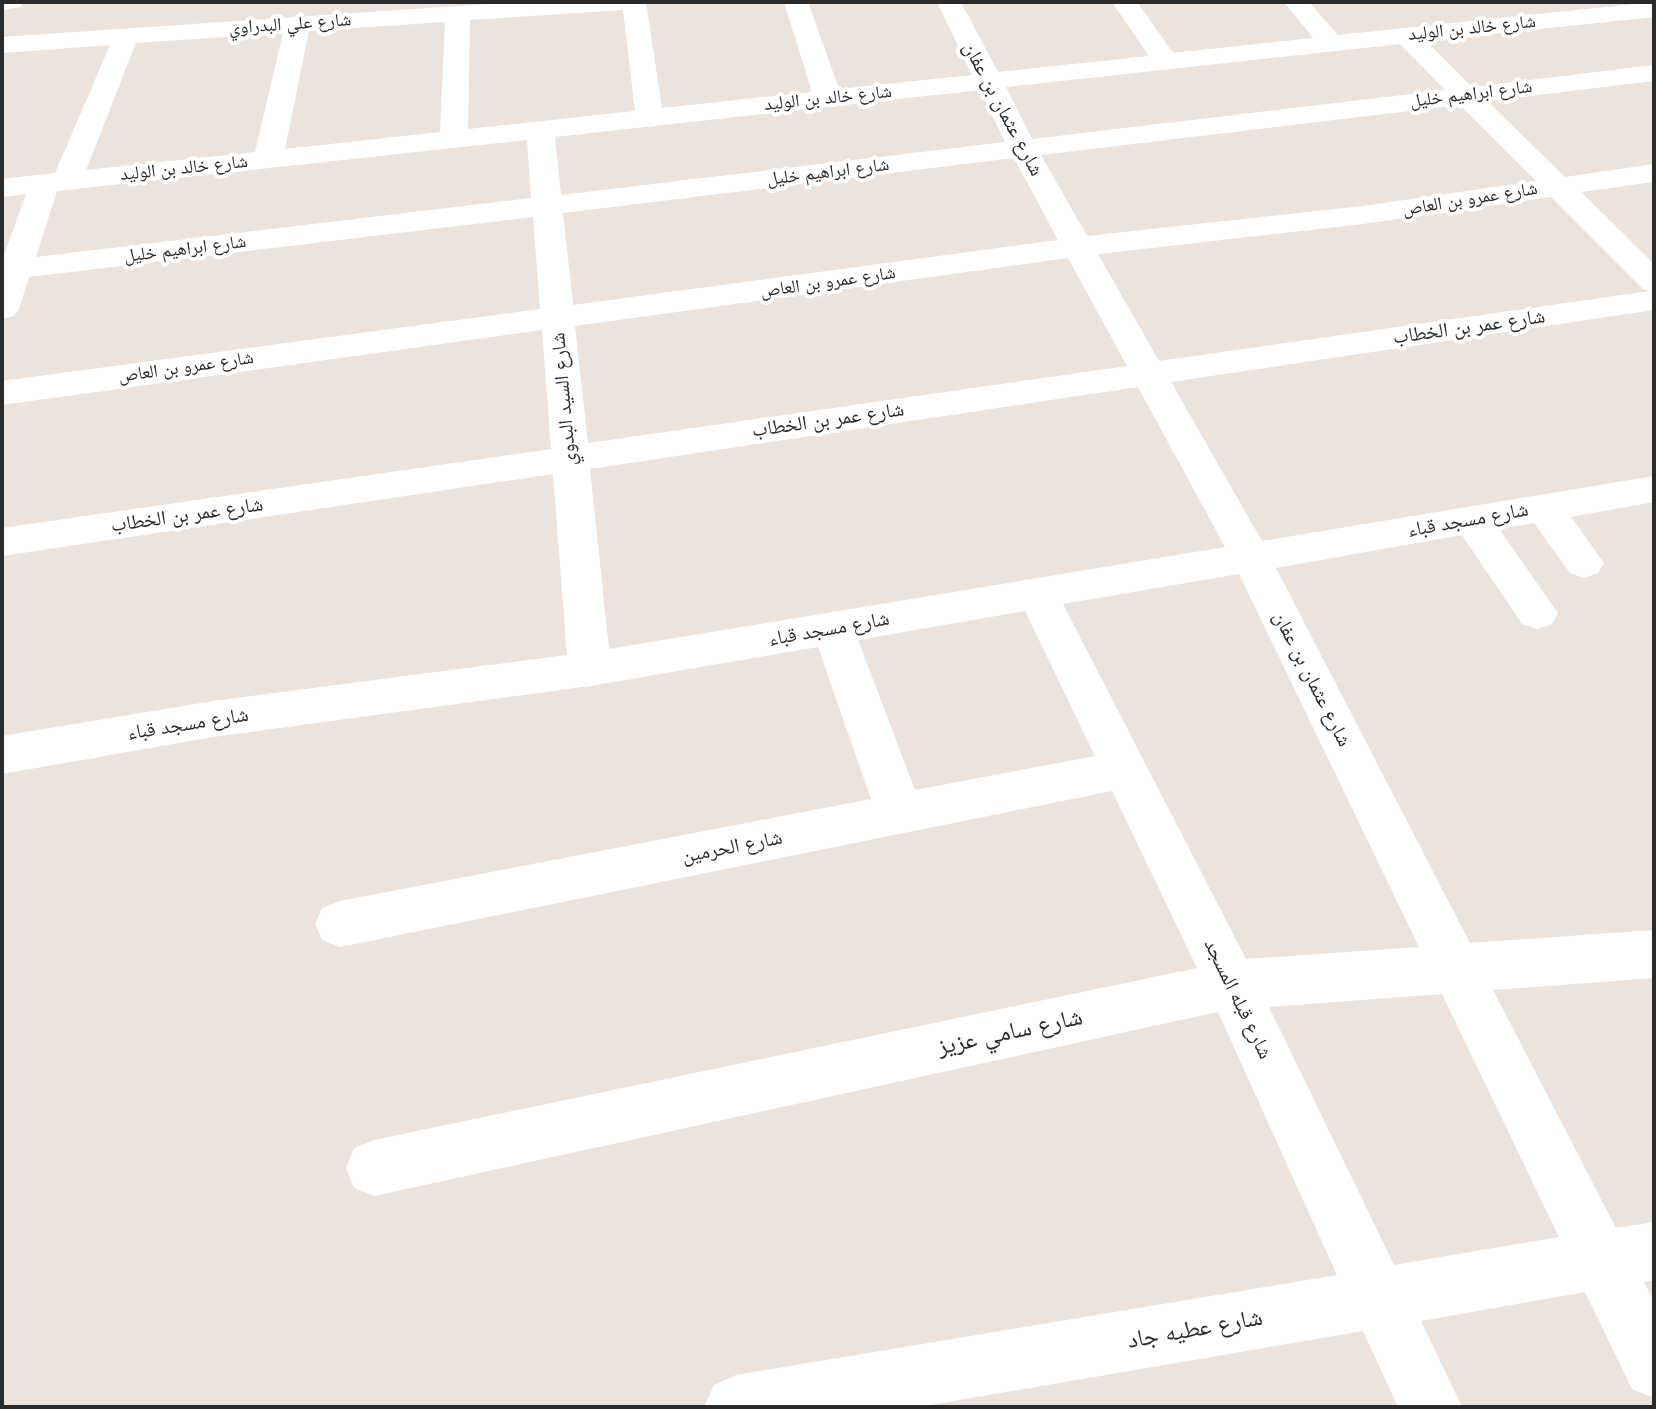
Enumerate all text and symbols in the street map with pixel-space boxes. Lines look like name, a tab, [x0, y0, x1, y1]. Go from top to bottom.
street label: شارع علي البدراوي	[228, 9, 352, 39]
street label: شارع خالد بن الوليد	[1407, 11, 1537, 45]
street label: شارع عثمان بن عفان	[958, 38, 1048, 180]
street label: شارع ابراهيم خليل	[1409, 76, 1533, 112]
street label: شارع خالد بن الوليد	[763, 81, 893, 115]
street label: شارع خالد بن الوليد	[119, 151, 249, 185]
street label: شارع ابراهيم خليل	[766, 154, 890, 190]
street label: شارع عمرو بن العاص	[1401, 178, 1539, 220]
street label: شارع ابراهيم خليل	[123, 231, 247, 267]
street label: شارع عمرو بن العاص	[759, 262, 897, 302]
street label: شارع عمر بن الخطاب	[1391, 304, 1547, 350]
street label: شارع السيد البدوي	[546, 331, 582, 467]
street label: شارع عمرو بن العاص	[117, 347, 255, 387]
street label: شارع عمر بن الخطاب	[750, 397, 906, 443]
street label: شارع عمر بن الخطاب	[109, 492, 265, 538]
street label: شارع مسجد قباء	[1406, 498, 1530, 542]
street label: شارع مسجد قباء	[767, 607, 891, 651]
street label: شارع عثمان بن عفان	[1268, 607, 1356, 751]
street label: شارع مسجد قباء	[126, 703, 250, 745]
street label: شارع الحرمين	[680, 825, 784, 869]
street label: شارع قبله المسجد	[1199, 935, 1277, 1063]
street label: شارع سامي عزيز	[935, 1003, 1085, 1061]
street label: شارع عطيه جاد	[1125, 1303, 1265, 1355]

